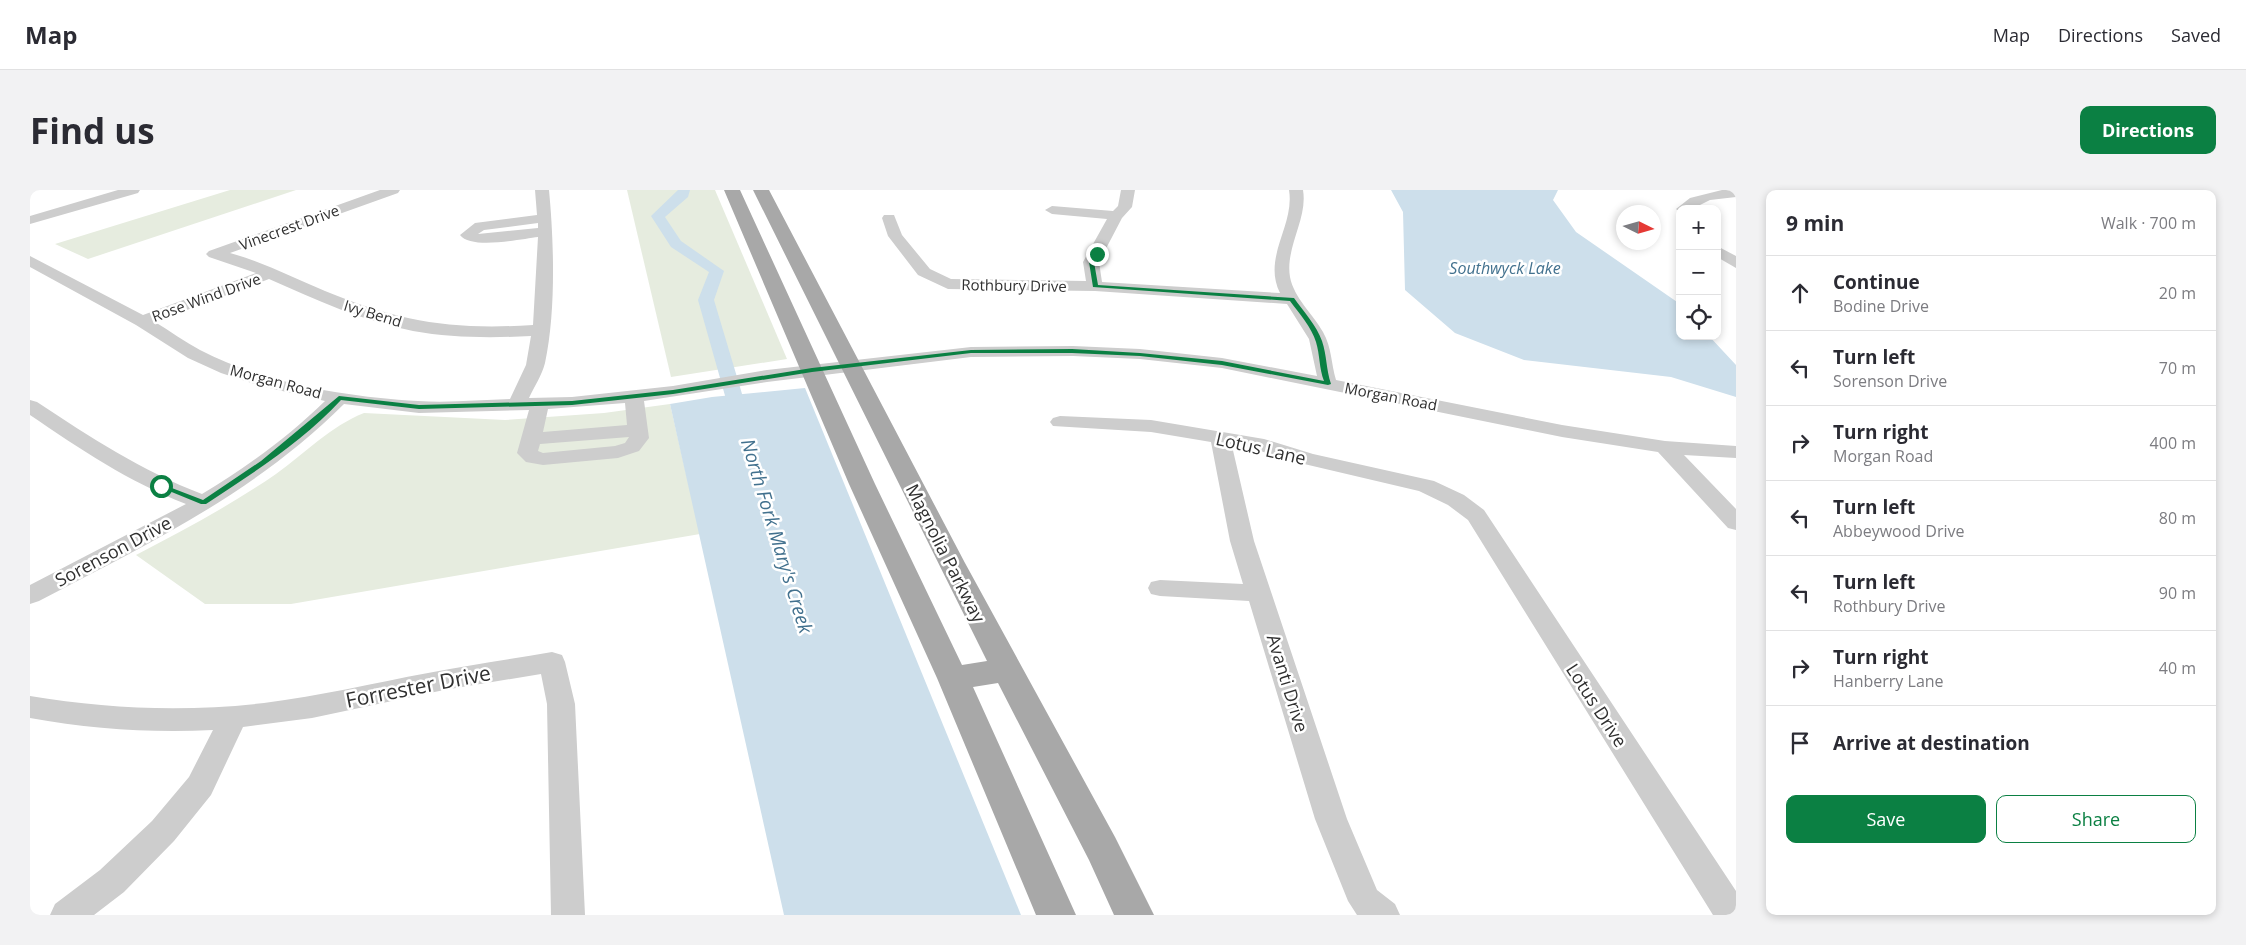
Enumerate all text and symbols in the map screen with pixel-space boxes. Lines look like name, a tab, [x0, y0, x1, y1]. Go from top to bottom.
text: Map	[25, 18, 77, 51]
text: Map	[1993, 23, 2030, 47]
text: Directions	[2058, 23, 2143, 47]
text: Saved	[2171, 23, 2221, 47]
button: Directions	[2080, 106, 2216, 154]
text: Find us	[30, 107, 155, 154]
street label: Vinecrest Drive	[236, 200, 342, 254]
north arrow	[1616, 205, 1661, 250]
map controls	[1676, 205, 1721, 340]
button: +	[1676, 205, 1721, 250]
text: 9 min	[1786, 209, 1844, 237]
text: Walk · 700 m	[2101, 212, 2196, 234]
route end	[1086, 243, 1109, 266]
button: −	[1676, 250, 1721, 295]
water label: Southwyck Lake	[1449, 257, 1561, 279]
street label: Rose Wind Drive	[149, 268, 263, 326]
text: Continue	[1833, 269, 1920, 295]
street label: Rothbury Drive	[961, 274, 1067, 296]
icon: ahead	[1786, 279, 1814, 307]
text: 20 m	[2159, 282, 2196, 304]
street label: Ivy Bend	[342, 295, 404, 331]
button: locate	[1676, 295, 1721, 340]
text: Bodine Drive	[1833, 295, 1929, 317]
text: Turn left	[1833, 344, 1915, 370]
icon: left	[1786, 354, 1814, 382]
text: 70 m	[2159, 357, 2196, 379]
street label: Morgan Road	[228, 359, 324, 403]
text: Sorenson Drive	[1833, 370, 1947, 392]
street label: Morgan Road	[1343, 377, 1439, 415]
text: Turn right	[1833, 419, 1928, 445]
street label: Lotus Lane	[1214, 426, 1308, 470]
icon: right	[1786, 429, 1814, 457]
text: 400 m	[2150, 432, 2196, 454]
water label: North Fork Mary's Creek	[735, 436, 819, 637]
text: Morgan Road	[1833, 445, 1933, 467]
route start	[150, 475, 173, 498]
street label: Magnolia Parkway	[901, 480, 992, 627]
text: Turn left	[1833, 494, 1915, 520]
icon: left	[1786, 504, 1814, 532]
text: 80 m	[2159, 507, 2196, 529]
street label: Sorenson Drive	[51, 510, 175, 592]
text: Abbeywood Drive	[1833, 520, 1964, 542]
text: Turn left	[1833, 569, 1915, 595]
icon: left	[1786, 579, 1814, 607]
text: 90 m	[2159, 582, 2196, 604]
text: Rothbury Drive	[1833, 595, 1946, 617]
street label: Avanti Drive	[1262, 631, 1314, 735]
text: Turn right	[1833, 644, 1928, 670]
icon: right	[1786, 654, 1814, 682]
text: 40 m	[2159, 657, 2196, 679]
street label: Forrester Drive	[343, 658, 493, 714]
street label: Lotus Drive	[1561, 659, 1633, 751]
text: Hanberry Lane	[1833, 670, 1944, 692]
icon: arrive	[1786, 729, 1814, 757]
text: Arrive at destination	[1833, 730, 2030, 756]
button: Save	[1786, 795, 1986, 843]
button: Share	[1996, 795, 2196, 843]

